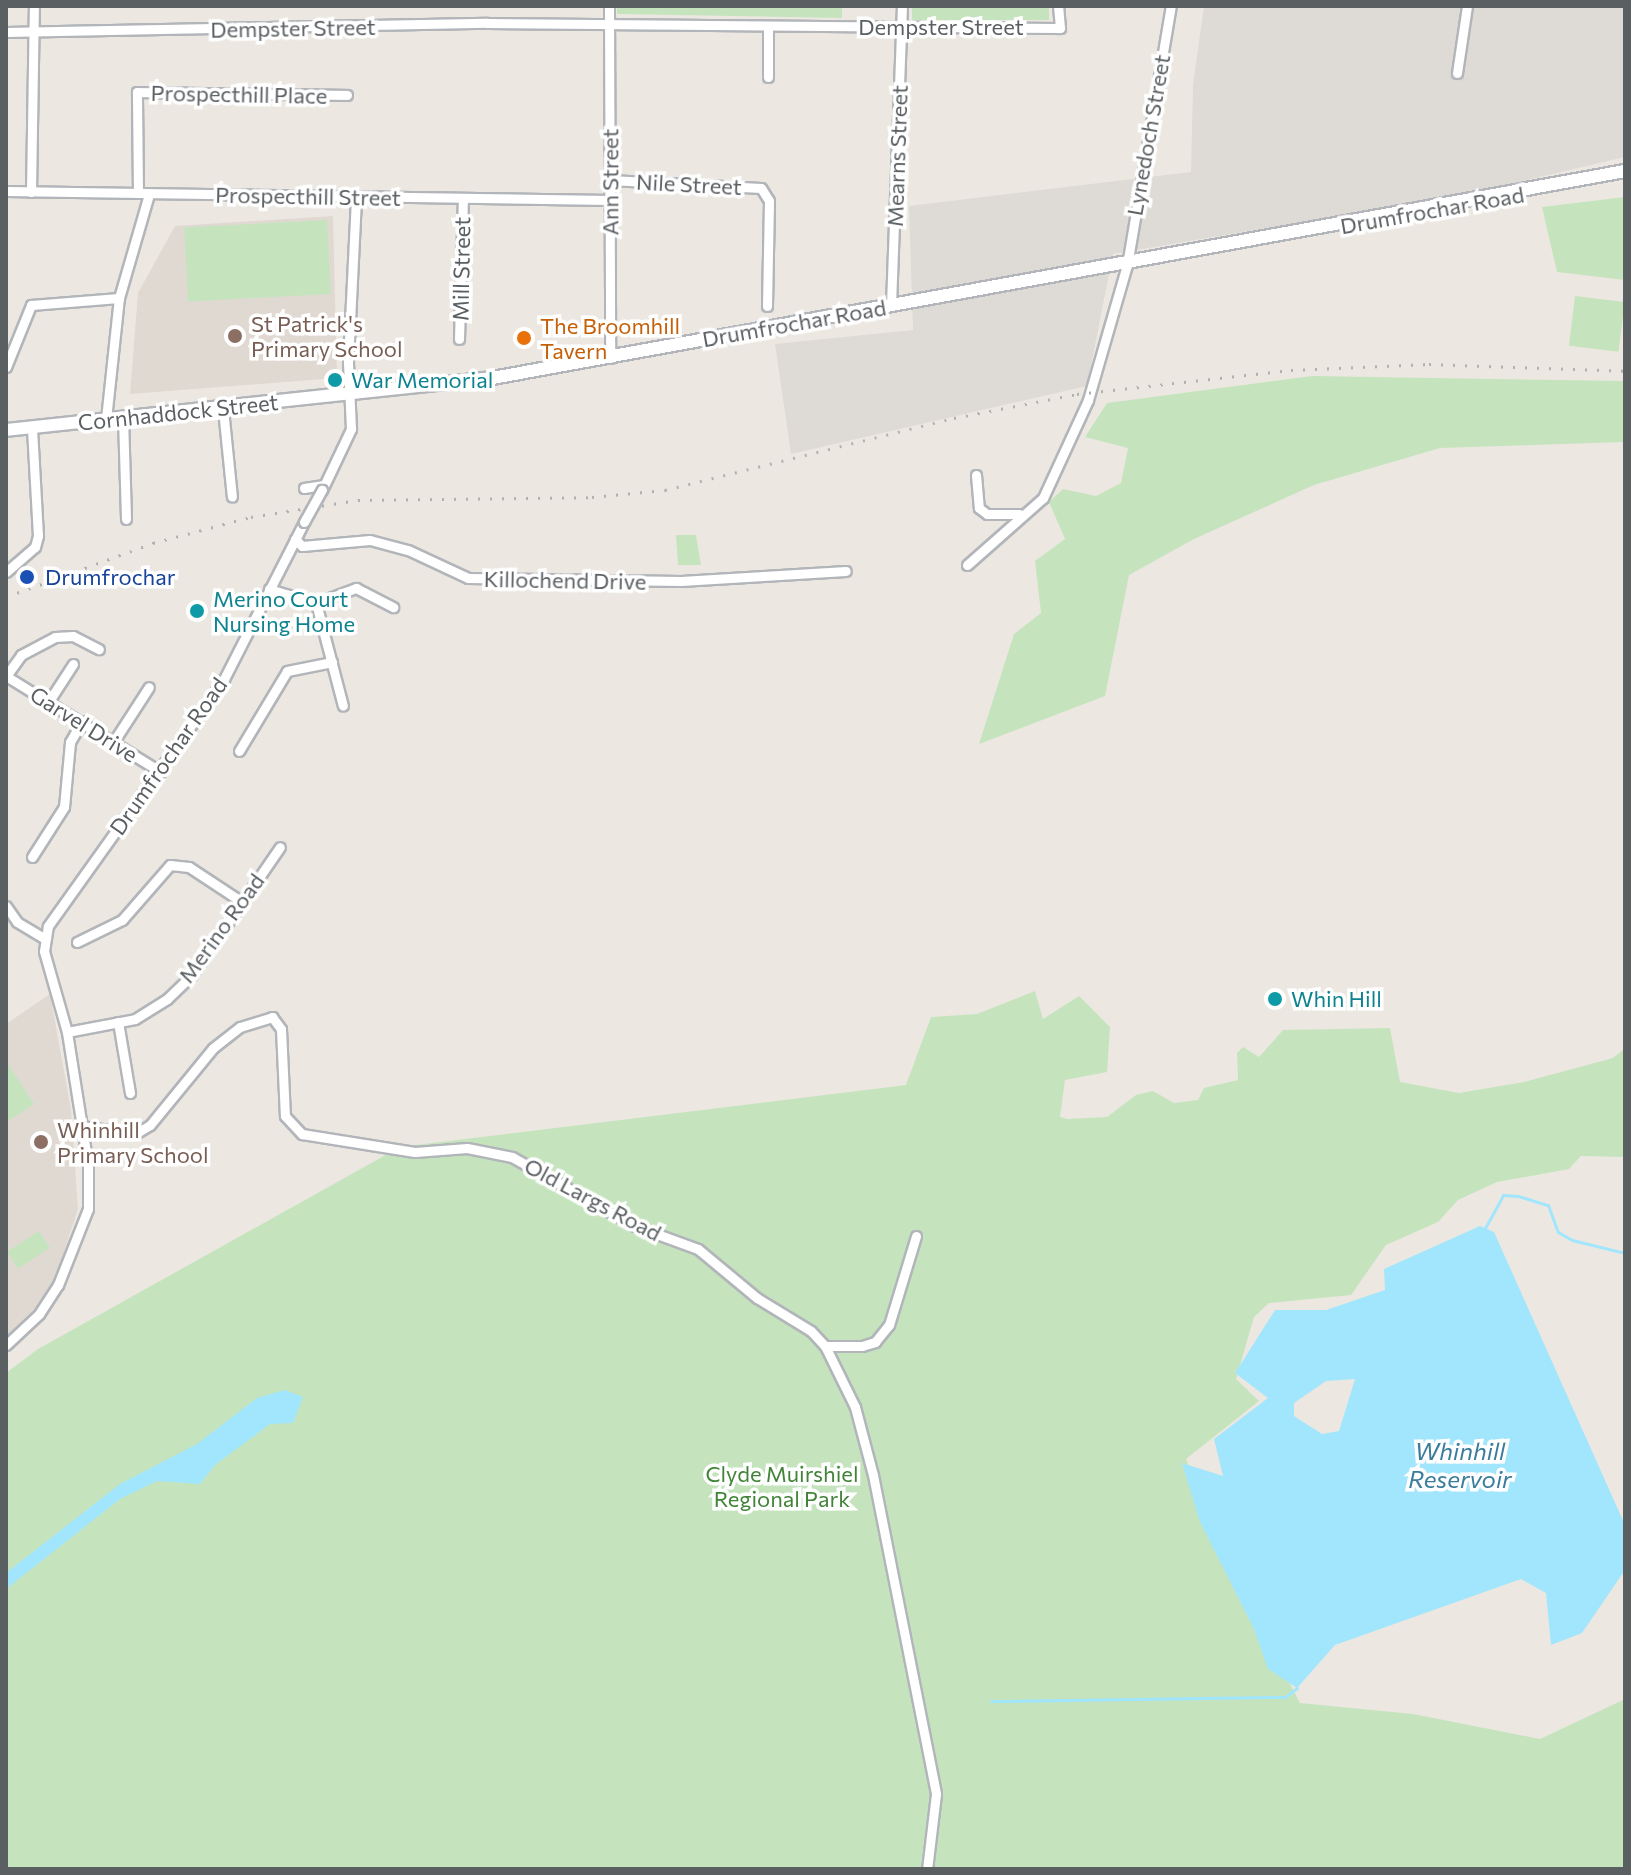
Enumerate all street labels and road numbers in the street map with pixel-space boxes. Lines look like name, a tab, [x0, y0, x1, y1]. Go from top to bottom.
street label: Dempster Street	[210, 13, 376, 43]
street label: Dempster Street	[858, 14, 1024, 40]
street label: Lynedoch Street	[1121, 52, 1175, 218]
street label: Prospecthill Place	[150, 79, 328, 109]
street label: Mearns Street	[881, 85, 913, 227]
street label: Ann Street	[597, 129, 623, 235]
street label: Nile Street	[635, 168, 743, 200]
street label: Prospecthill Street	[215, 181, 401, 211]
street label: Drumfrochar Road	[1338, 181, 1526, 239]
street label: Mill Street	[447, 217, 475, 321]
street label: Drumfrochar Road	[700, 294, 888, 352]
street label: Cornhaddock Street	[76, 388, 280, 436]
street label: Killochend Drive	[484, 565, 646, 595]
street label: Drumfrochar Road	[104, 672, 232, 840]
street label: Garvel Drive	[25, 681, 143, 767]
street label: Merino Road	[173, 868, 269, 988]
street label: Old Largs Road	[520, 1152, 666, 1246]

